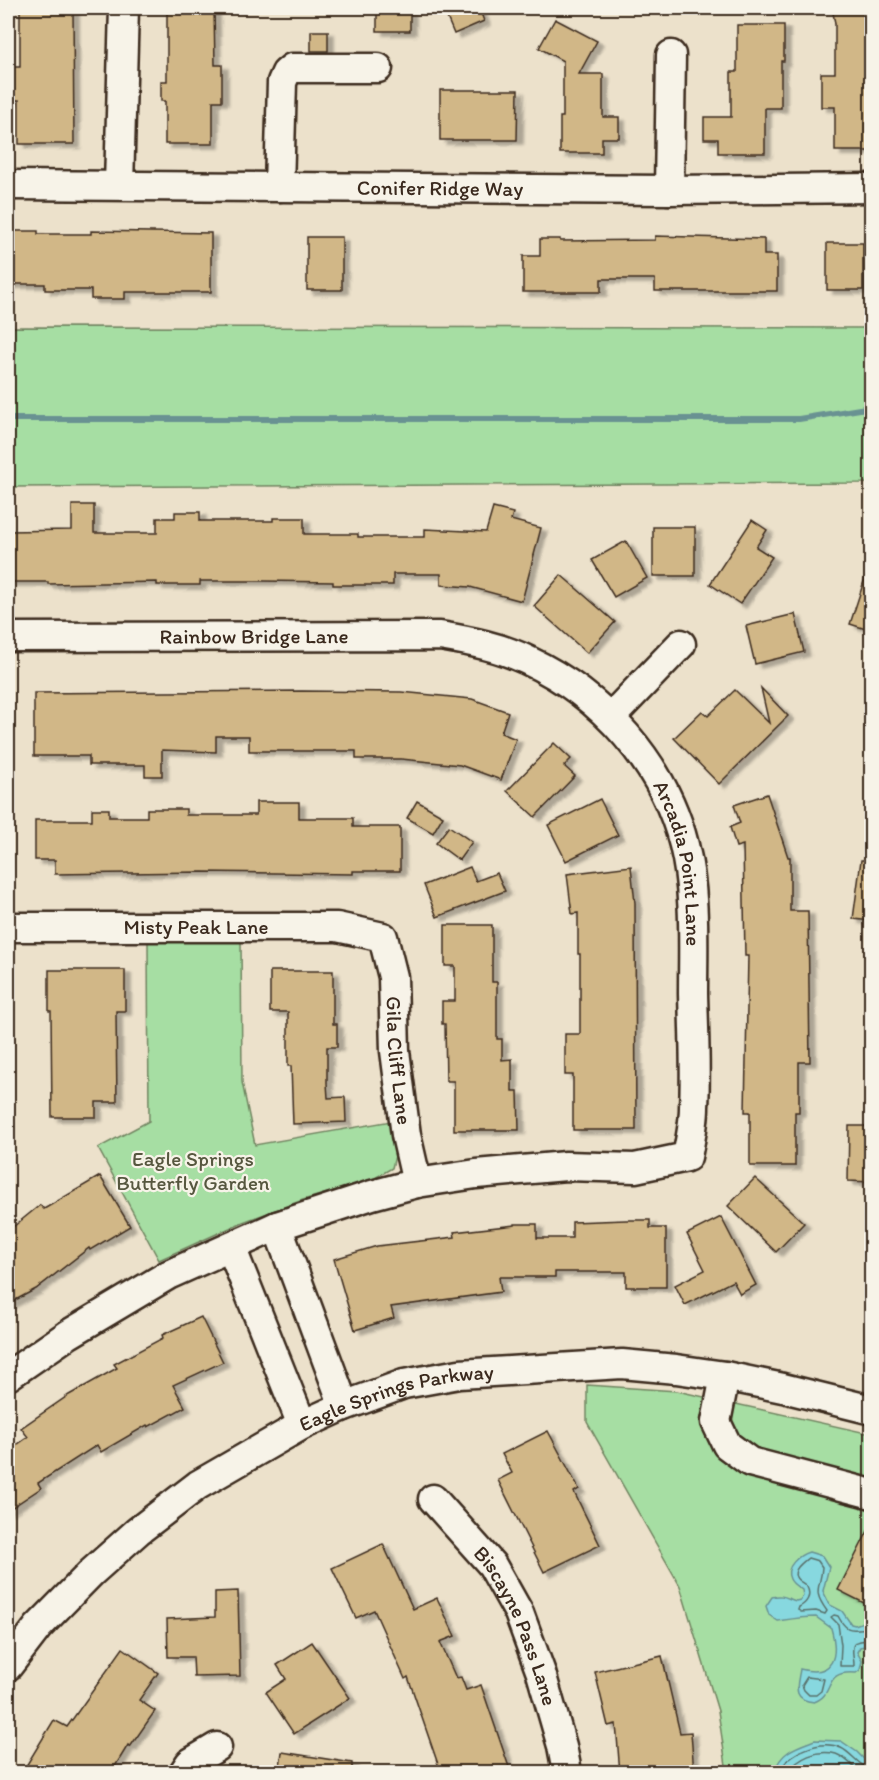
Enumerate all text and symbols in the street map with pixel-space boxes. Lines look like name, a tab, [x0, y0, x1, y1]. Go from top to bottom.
street label: Conifer Ridge Way	[357, 175, 523, 201]
street label: Rainbow Bridge Lane	[159, 623, 349, 649]
street label: Arcadia Point Lane	[648, 776, 706, 946]
street label: Misty Peak Lane	[123, 914, 269, 939]
street label: Gila Cliff Lane	[382, 996, 418, 1126]
park label: Eagle Springs Butterfly Garden	[116, 1146, 270, 1195]
street label: Eagle Springs Parkway	[295, 1359, 494, 1437]
street label: Biscayne Pass Lane	[469, 1540, 563, 1708]

